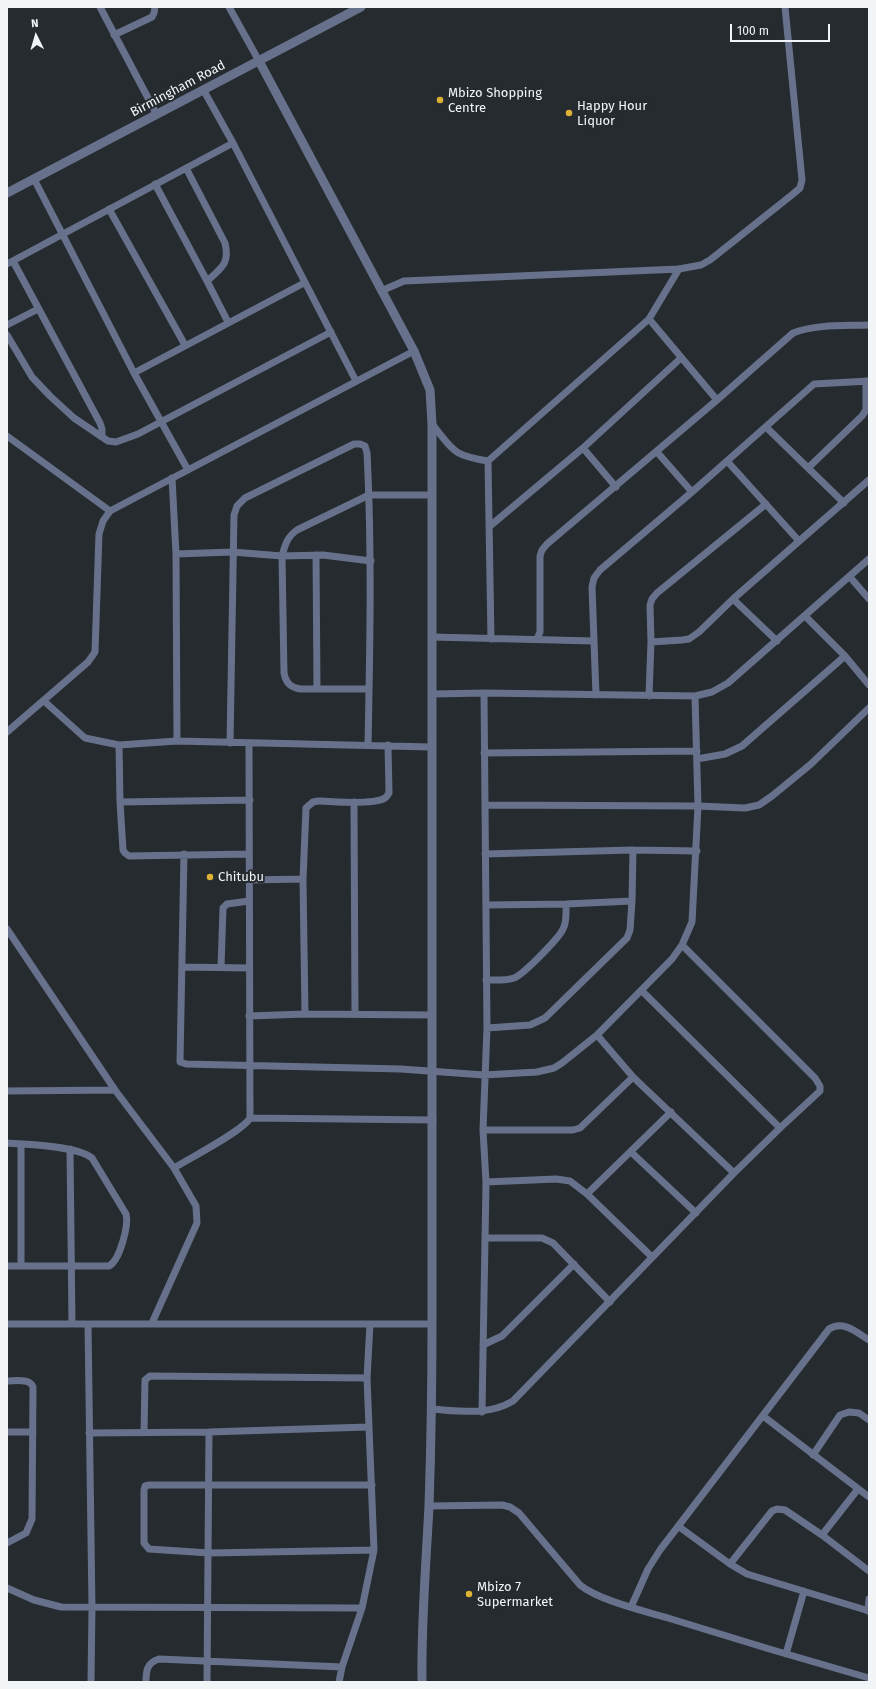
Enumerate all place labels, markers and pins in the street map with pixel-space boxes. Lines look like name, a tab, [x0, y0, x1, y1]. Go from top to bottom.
place label: Mbizo Shopping Centre	[448, 85, 542, 116]
marker: Mbizo Shopping Centre	[435, 95, 445, 105]
place label: Happy Hour Liquor	[577, 98, 647, 129]
marker: Happy Hour Liquor	[564, 108, 574, 118]
place label: Chitubu	[218, 869, 264, 885]
marker: Chitubu	[205, 872, 215, 882]
place label: Mbizo 7 Supermarket	[477, 1579, 553, 1610]
marker: Mbizo 7 Supermarket	[464, 1589, 474, 1599]

